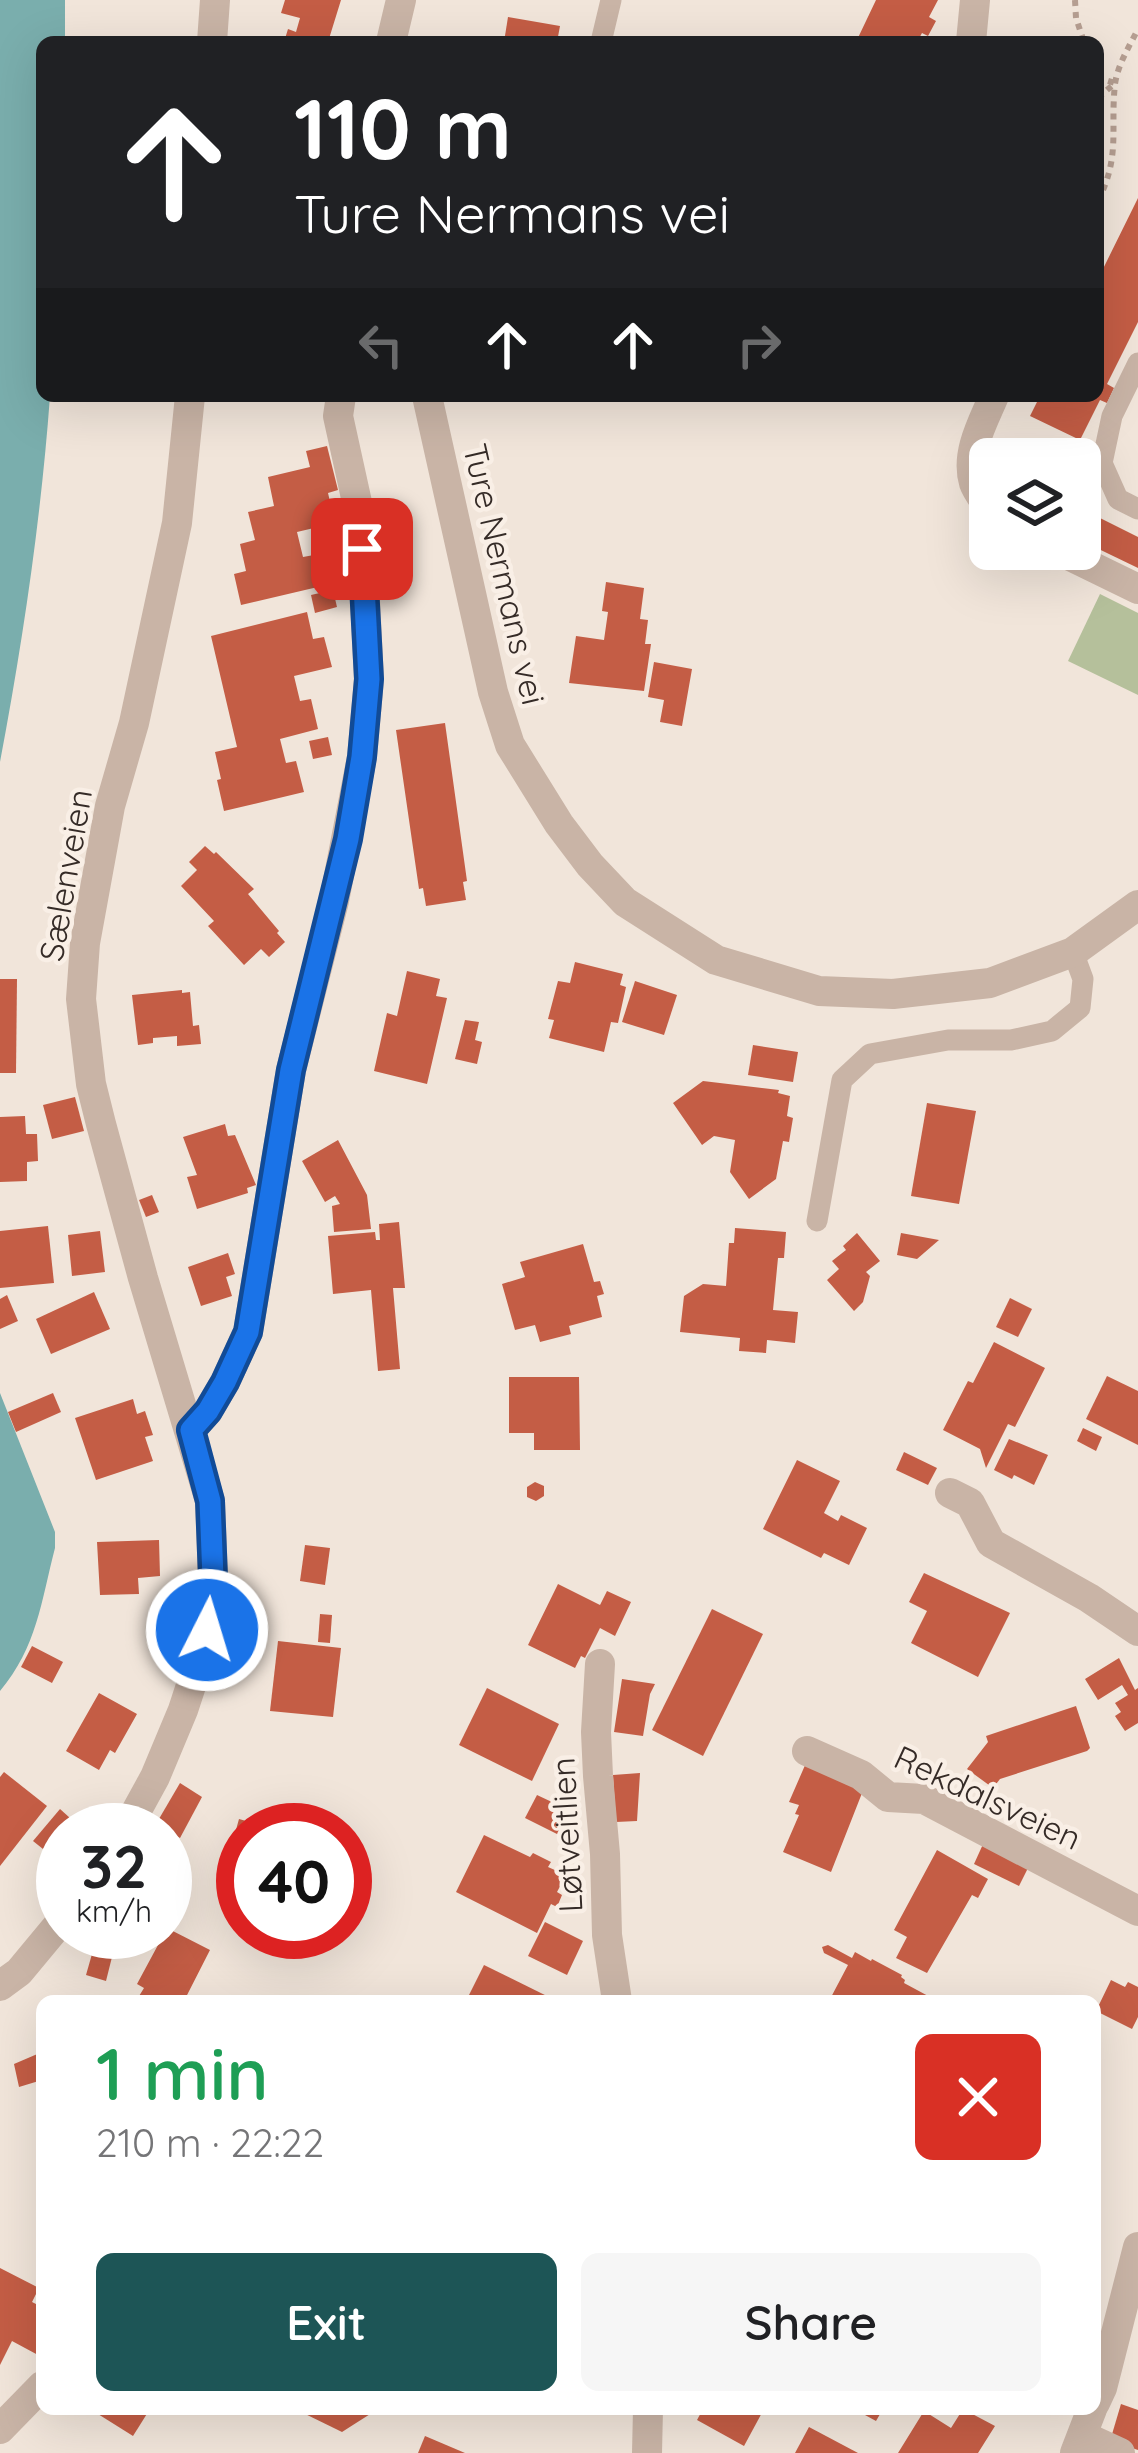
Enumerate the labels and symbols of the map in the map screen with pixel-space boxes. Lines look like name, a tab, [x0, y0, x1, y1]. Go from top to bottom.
street label: Ture Nermans vei	[455, 440, 555, 708]
pin	[311, 498, 413, 600]
street label: Sælenveien	[30, 786, 100, 964]
position arrow	[144, 1567, 270, 1693]
street label: Rekdalsveien	[888, 1736, 1088, 1858]
street label: Løtveitlien	[541, 1756, 591, 1914]
speed limit sign: 40	[216, 1803, 372, 1959]

